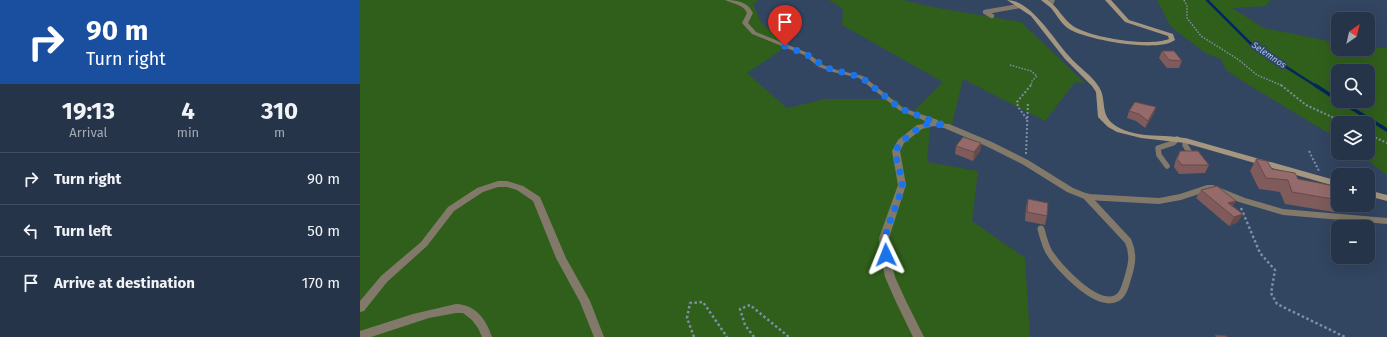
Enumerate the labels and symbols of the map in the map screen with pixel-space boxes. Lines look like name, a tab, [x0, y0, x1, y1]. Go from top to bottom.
pin	[768, 5, 802, 46]
north arrow	[1331, 12, 1375, 56]
water label: Selemnos	[1249, 39, 1288, 70]
position arrow	[865, 234, 907, 276]

